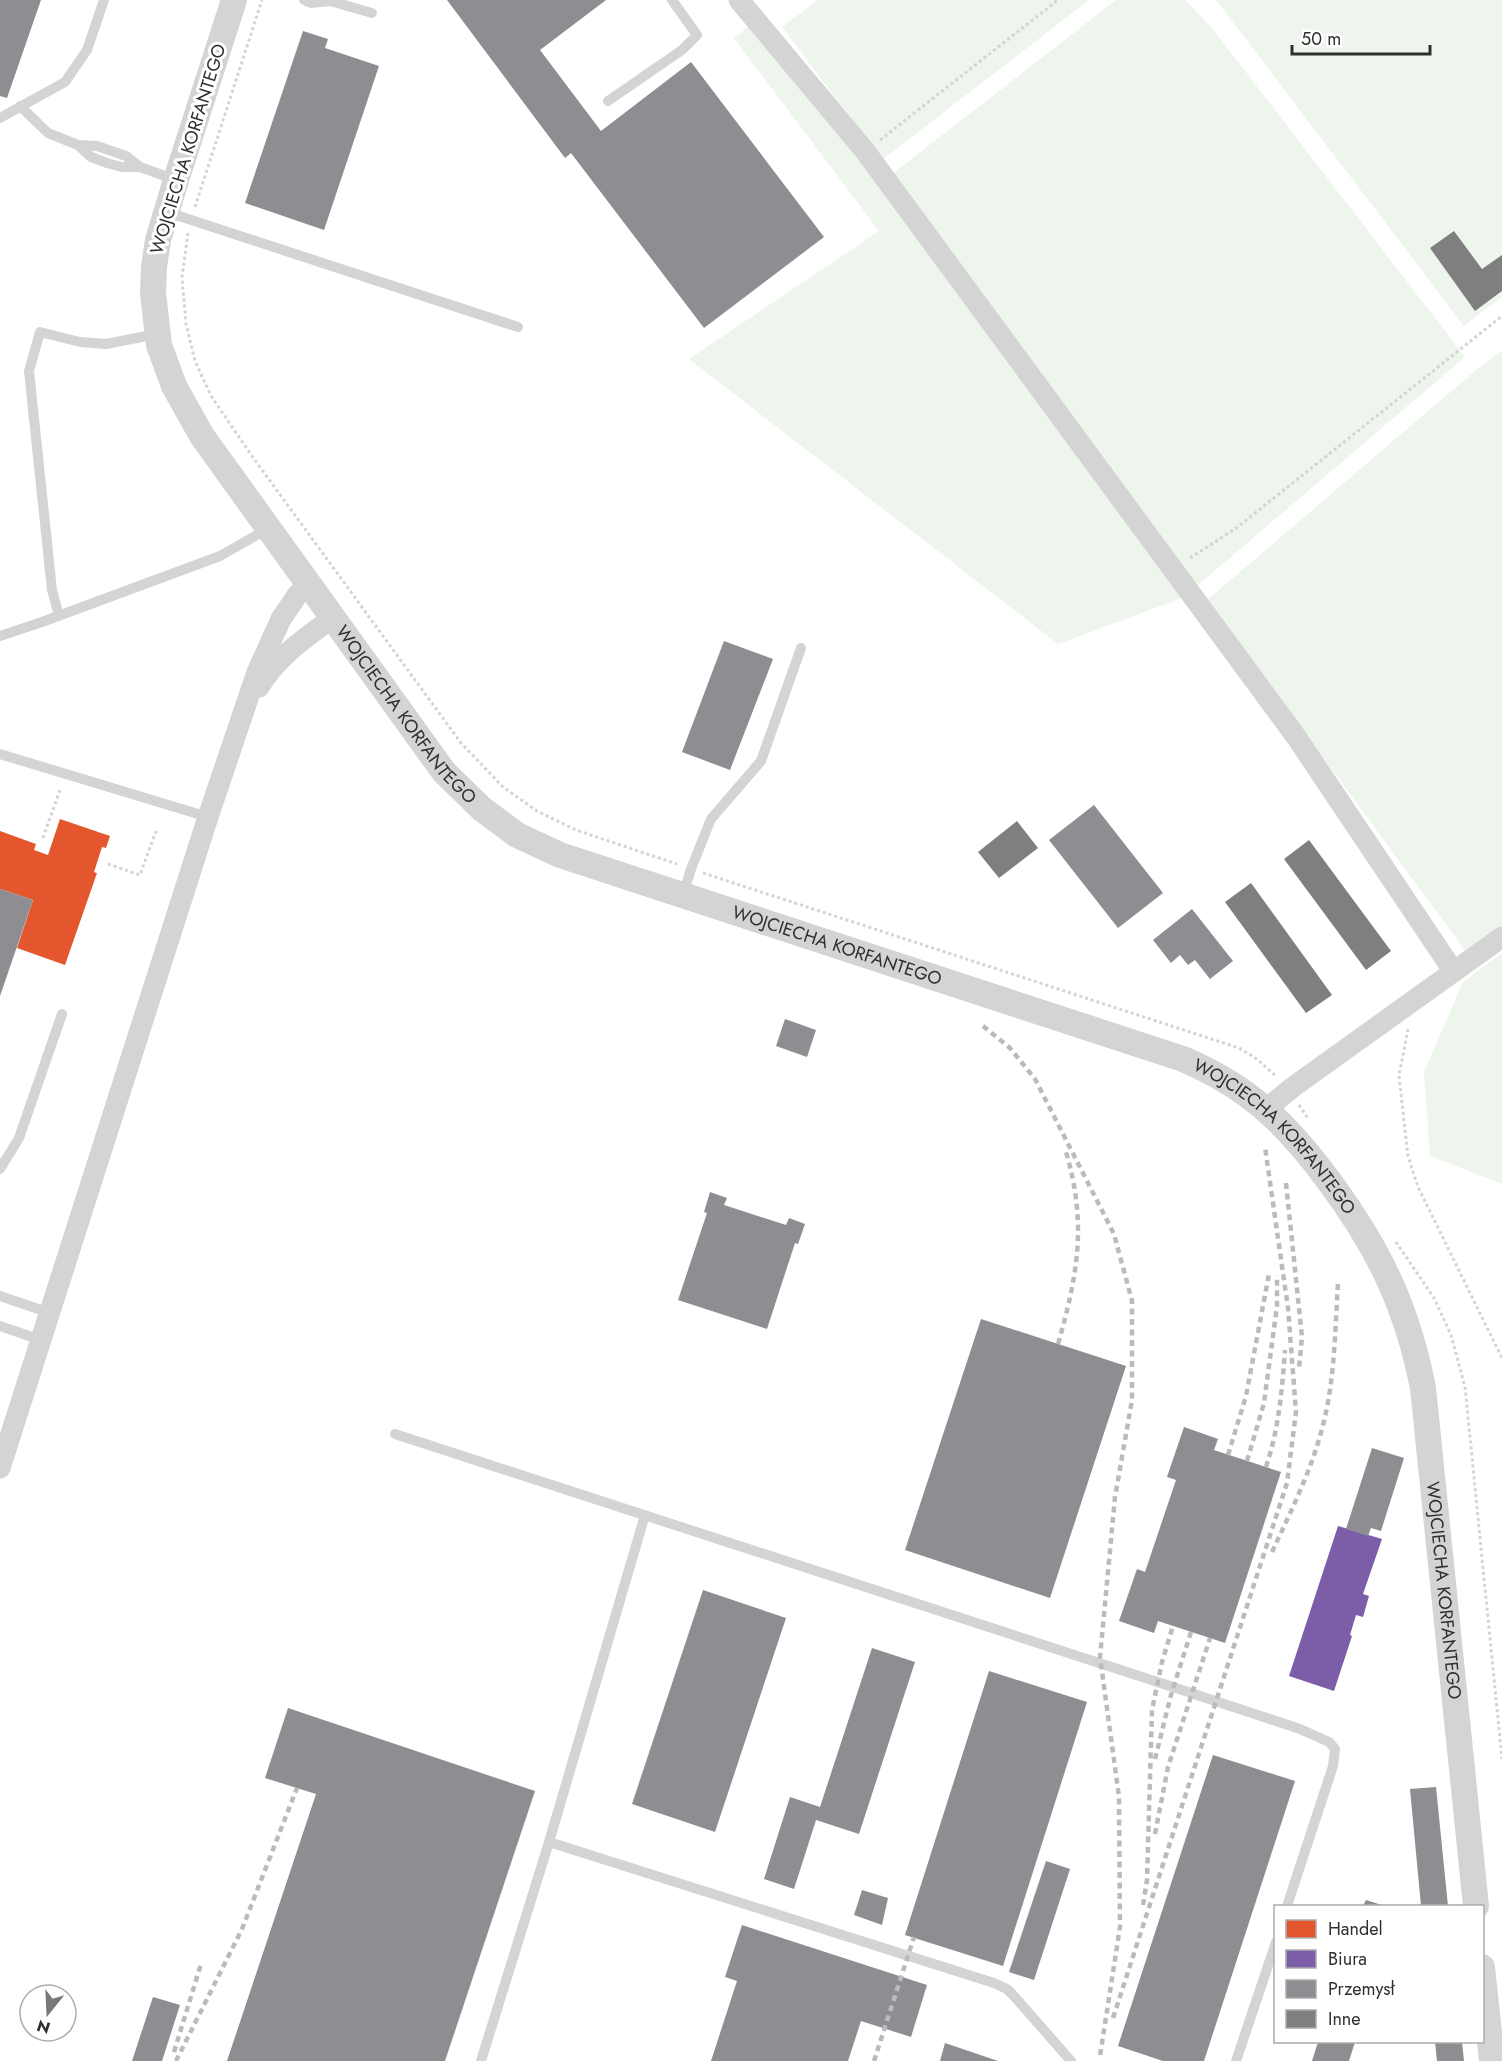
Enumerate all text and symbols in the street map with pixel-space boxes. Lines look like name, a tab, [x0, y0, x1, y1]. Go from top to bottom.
scale bar	[1292, 18, 1430, 56]
text: 50 m	[1301, 26, 1341, 52]
street label: WOJCIECHA KORFANTEGO	[144, 41, 232, 257]
street label: WOJCIECHA KORFANTEGO	[329, 620, 482, 810]
street label: WOJCIECHA KORFANTEGO	[729, 899, 945, 992]
street label: WOJCIECHA KORFANTEGO	[1189, 1052, 1362, 1220]
street label: WOJCIECHA KORFANTEGO	[1420, 1480, 1468, 1701]
legend	[1274, 1905, 1484, 2043]
text: Handel	[1328, 1916, 1383, 1942]
text: Biura	[1328, 1946, 1367, 1972]
text: Przemysł	[1328, 1976, 1396, 2002]
north arrow	[18, 1983, 78, 2043]
text: Inne	[1328, 2006, 1361, 2032]
text: N	[34, 2014, 53, 2040]

